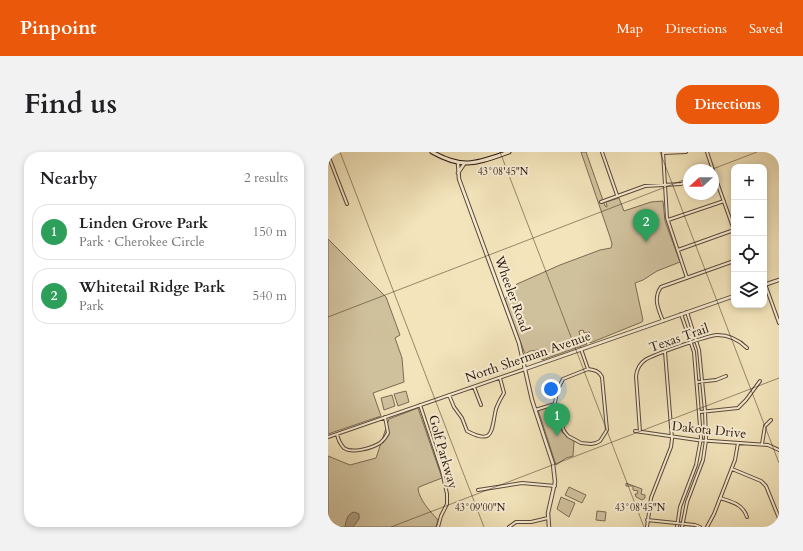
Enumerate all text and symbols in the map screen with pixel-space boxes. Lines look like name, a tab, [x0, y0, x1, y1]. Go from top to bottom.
text: Pinpoint	[20, 15, 97, 41]
text: Map	[617, 19, 643, 38]
text: Directions	[665, 19, 727, 38]
text: Saved	[749, 19, 783, 38]
text: Find us	[24, 85, 117, 123]
button: Directions	[676, 85, 779, 124]
north arrow	[683, 164, 719, 200]
map controls	[731, 164, 767, 308]
button: +	[731, 164, 767, 200]
text: 43°08'45"N	[478, 165, 529, 179]
text: Nearby	[40, 167, 97, 190]
text: 2 results	[244, 169, 288, 187]
button: −	[731, 200, 767, 236]
pin: 2	[633, 209, 659, 242]
text: Linden Grove Park	[79, 213, 208, 233]
text: 1	[51, 223, 57, 241]
text: 150 m	[253, 223, 287, 241]
text: Park · Cherokee Circle	[79, 233, 205, 251]
button: locate	[731, 236, 767, 272]
street label: Wheeler Road	[490, 253, 534, 334]
button: layers	[731, 272, 767, 308]
text: Whitetail Ridge Park	[79, 277, 225, 297]
text: 2	[51, 287, 57, 305]
text: 540 m	[253, 287, 287, 305]
text: Park	[79, 297, 104, 315]
street label: Texas Trail	[647, 319, 712, 357]
street label: North Sherman Avenue	[463, 327, 593, 387]
your location	[541, 379, 561, 399]
pin: 1	[544, 403, 570, 436]
street label: Golf Parkway	[424, 413, 462, 491]
street label: Dakota Drive	[671, 417, 747, 443]
text: 43°09'00"N	[455, 501, 506, 515]
text: 43°08'45"N	[615, 501, 666, 515]

